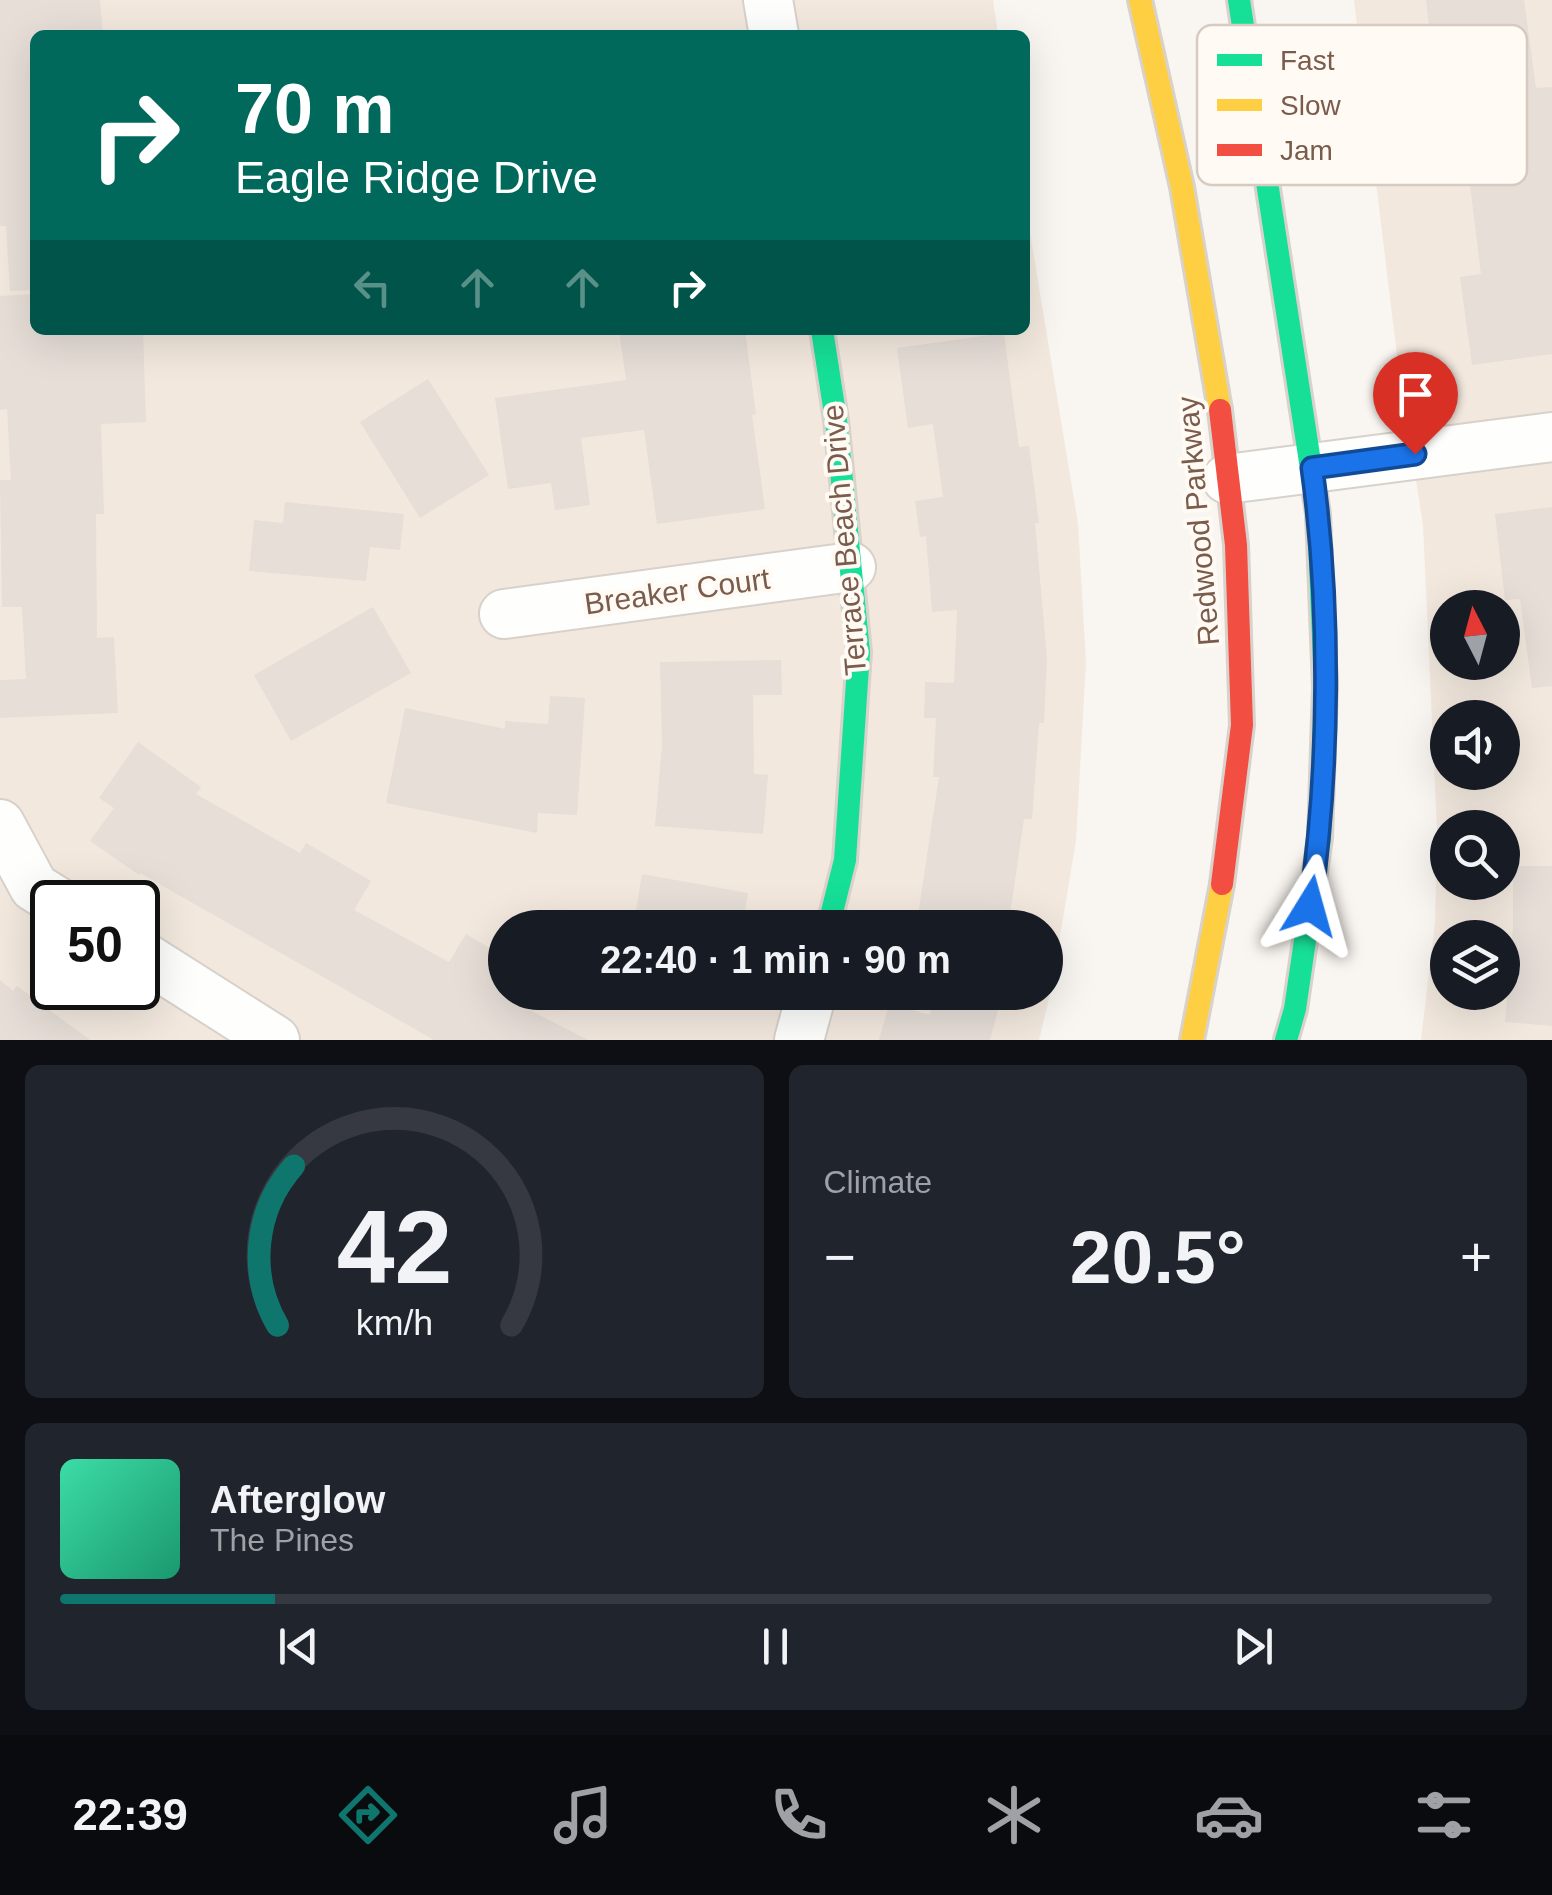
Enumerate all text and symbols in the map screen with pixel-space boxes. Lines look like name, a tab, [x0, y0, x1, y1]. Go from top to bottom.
legend	[1197, 25, 1527, 185]
text: Fast	[1280, 45, 1335, 76]
icon: right	[70, 70, 200, 200]
text: 70 m	[235, 70, 395, 148]
text: Slow	[1280, 90, 1341, 121]
text: Jam	[1280, 135, 1333, 166]
text: Eagle Ridge Drive	[235, 152, 598, 203]
icon: left	[345, 260, 400, 315]
icon: ahead	[450, 260, 505, 315]
icon: ahead	[555, 260, 610, 315]
icon: right	[660, 260, 715, 315]
pin	[1373, 352, 1458, 455]
icon: arrive	[1388, 367, 1443, 422]
street label: Redwood Parkway	[1171, 395, 1225, 647]
street label: Terrace Beach Drive	[816, 403, 872, 677]
street label: Breaker Court	[582, 562, 772, 620]
north arrow	[1430, 590, 1520, 680]
map controls	[1430, 590, 1520, 1010]
button: sound	[1430, 700, 1520, 790]
button: search	[1430, 810, 1520, 900]
position arrow	[1258, 854, 1362, 958]
speed limit sign: 50	[30, 880, 160, 1010]
button: layers	[1430, 920, 1520, 1010]
text: 22:40 · 1 min · 90 m	[600, 939, 951, 981]
text: Climate	[824, 1164, 932, 1200]
text: 42	[336, 1189, 452, 1305]
text: 20.5°	[1070, 1215, 1246, 1299]
text: −	[824, 1226, 856, 1288]
text: +	[1460, 1226, 1492, 1288]
text: km/h	[356, 1303, 433, 1343]
text: Afterglow	[210, 1479, 385, 1521]
text: The Pines	[210, 1522, 354, 1558]
icon: previous	[271, 1619, 326, 1674]
icon: pause	[748, 1619, 803, 1674]
icon: next	[1226, 1619, 1281, 1674]
icon: directions	[333, 1780, 403, 1850]
icon: music	[548, 1780, 618, 1850]
icon: phone	[764, 1780, 834, 1850]
icon: climate	[979, 1780, 1049, 1850]
icon: car	[1194, 1780, 1264, 1850]
icon: filters	[1409, 1780, 1479, 1850]
text: 22:39	[73, 1789, 188, 1840]

